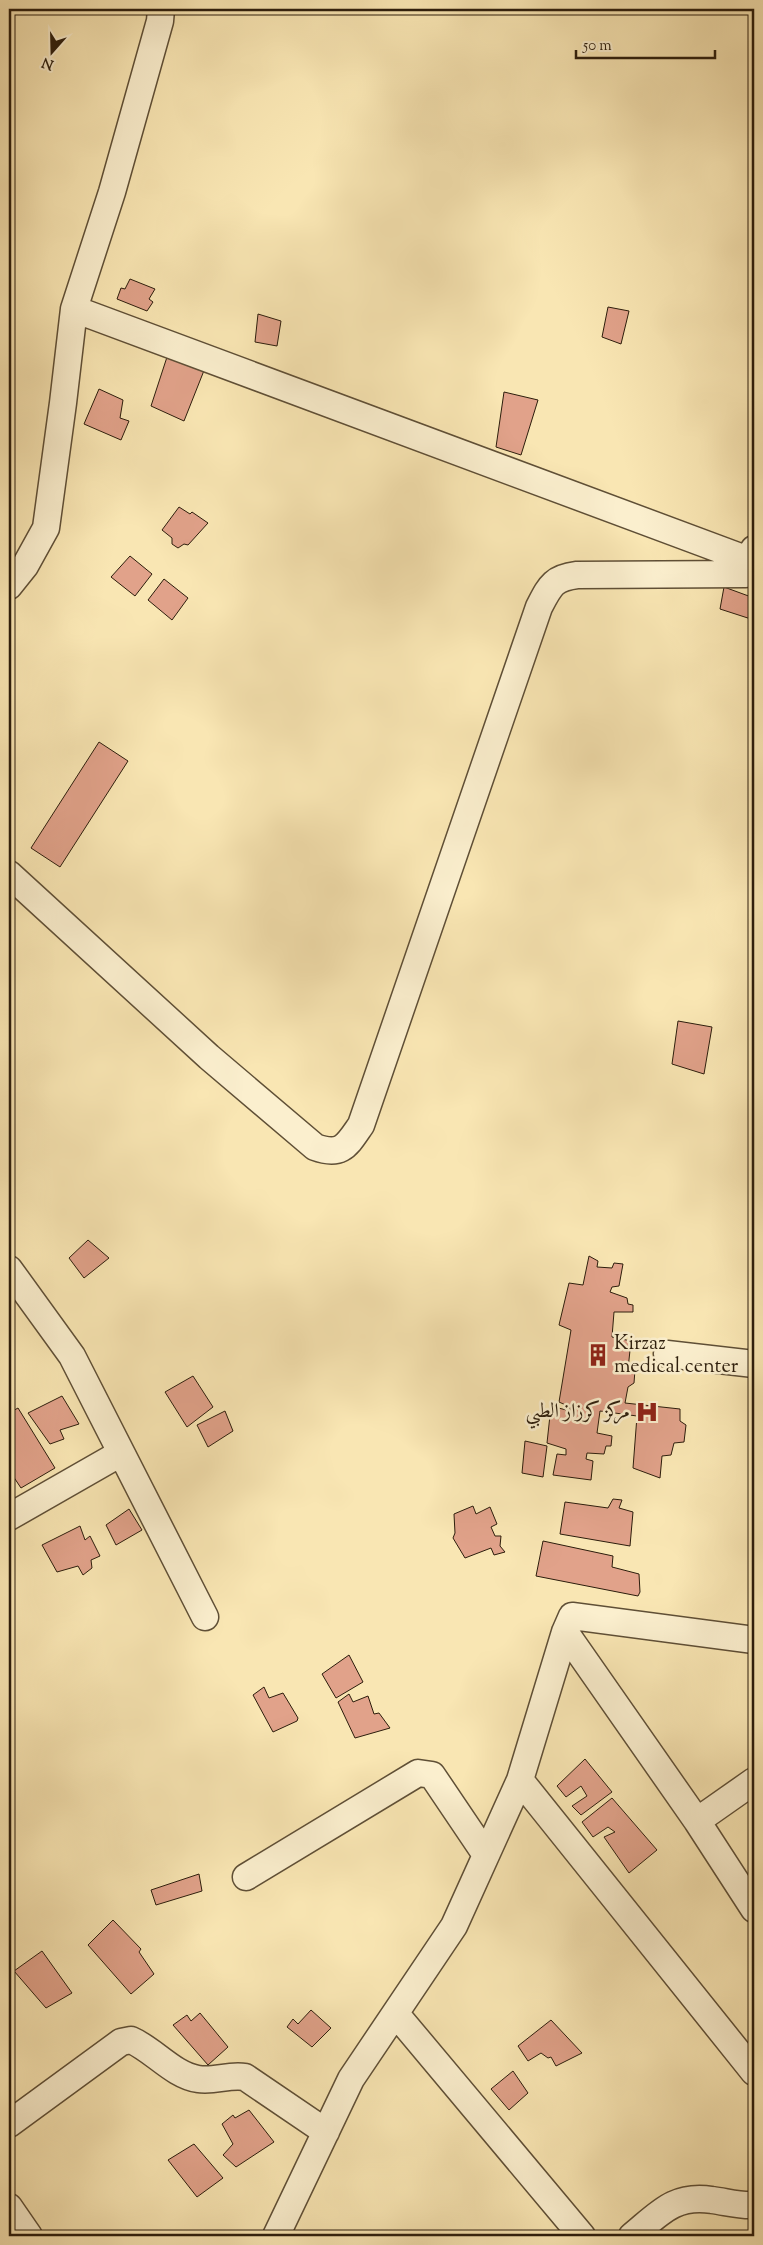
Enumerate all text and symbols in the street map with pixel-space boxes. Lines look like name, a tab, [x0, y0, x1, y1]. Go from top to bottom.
north arrow	[28, 28, 78, 78]
scale bar	[576, 28, 714, 60]
text: 50 m	[582, 36, 612, 57]
text: N	[40, 51, 57, 74]
place label: Kirzaz medical center	[614, 1330, 739, 1382]
building icon: Kirzaz medical center	[585, 1342, 611, 1368]
place label: مركز كرزاز الطبي	[525, 1398, 630, 1429]
hospital icon: مركز كرزاز الطبي	[634, 1399, 660, 1425]

